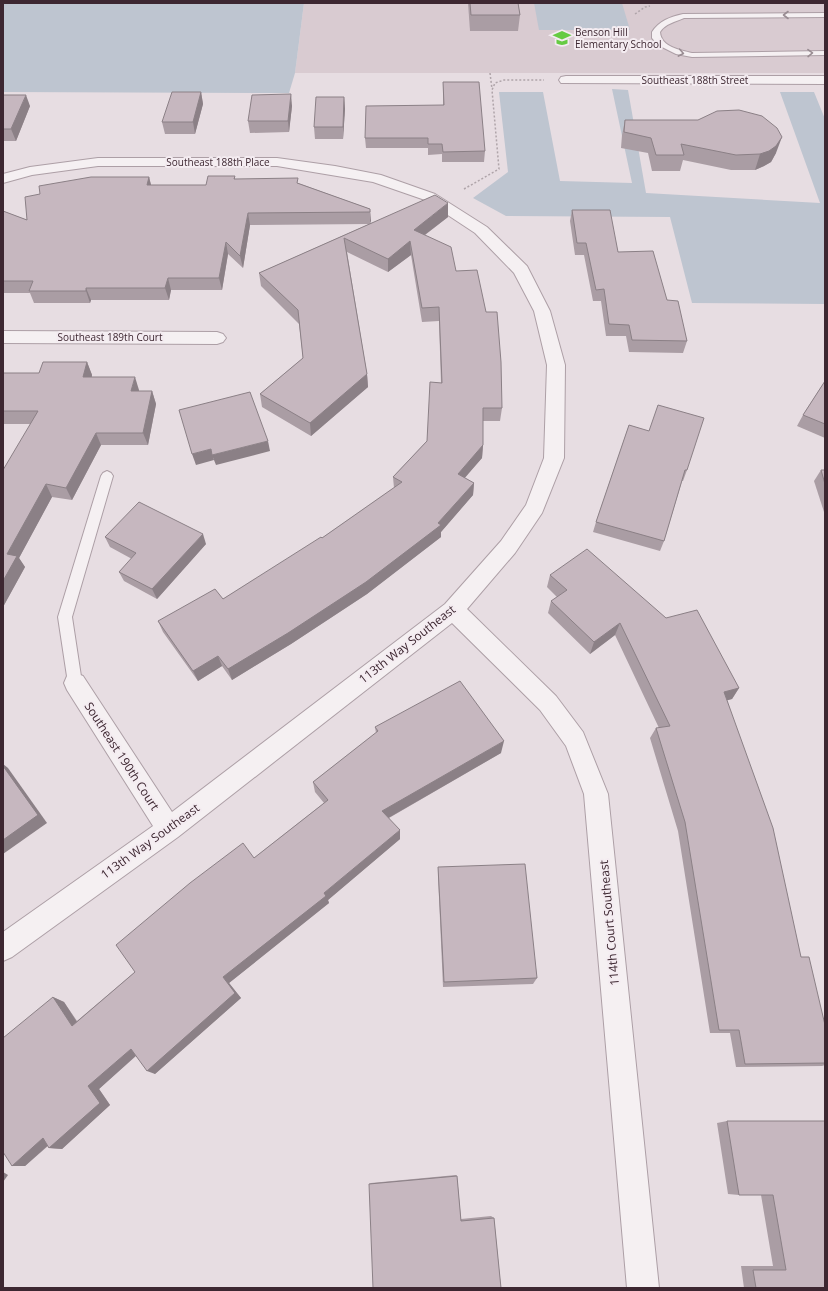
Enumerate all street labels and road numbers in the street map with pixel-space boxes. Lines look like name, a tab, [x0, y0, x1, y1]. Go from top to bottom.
street label: Southeast 188th Street	[642, 73, 749, 87]
street label: Southeast 188th Place	[166, 155, 270, 169]
street label: Southeast 189th Court	[58, 330, 163, 344]
street label: 113th Way Southeast	[355, 601, 459, 687]
street label: Southeast 190th Court	[81, 699, 163, 813]
street label: 113th Way Southeast	[97, 799, 203, 883]
street label: 114th Court Southeast	[595, 860, 623, 986]

